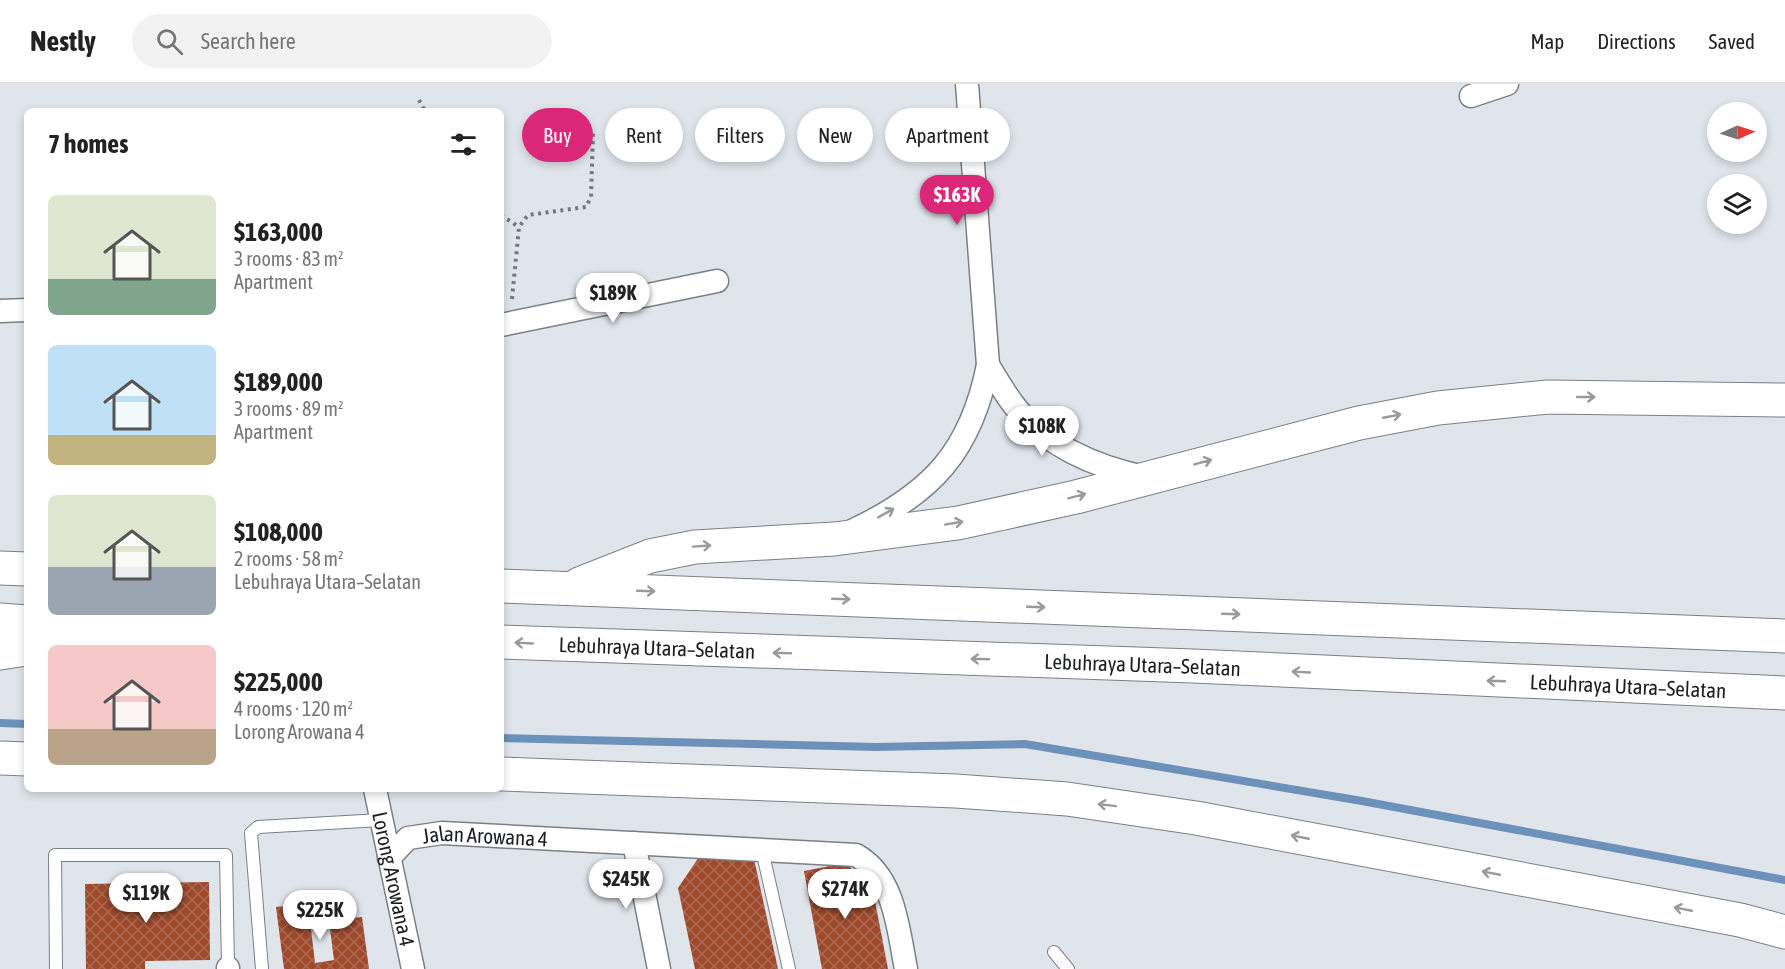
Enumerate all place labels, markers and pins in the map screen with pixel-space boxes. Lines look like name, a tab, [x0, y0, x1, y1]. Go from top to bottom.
pin: $163K	[915, 175, 999, 226]
pin: $189K	[571, 273, 655, 324]
pin: $108K	[1000, 406, 1084, 457]
pin: $245K	[584, 859, 668, 910]
pin: $274K	[803, 869, 887, 920]
pin: $119K	[104, 873, 188, 924]
pin: $225K	[278, 890, 362, 941]

